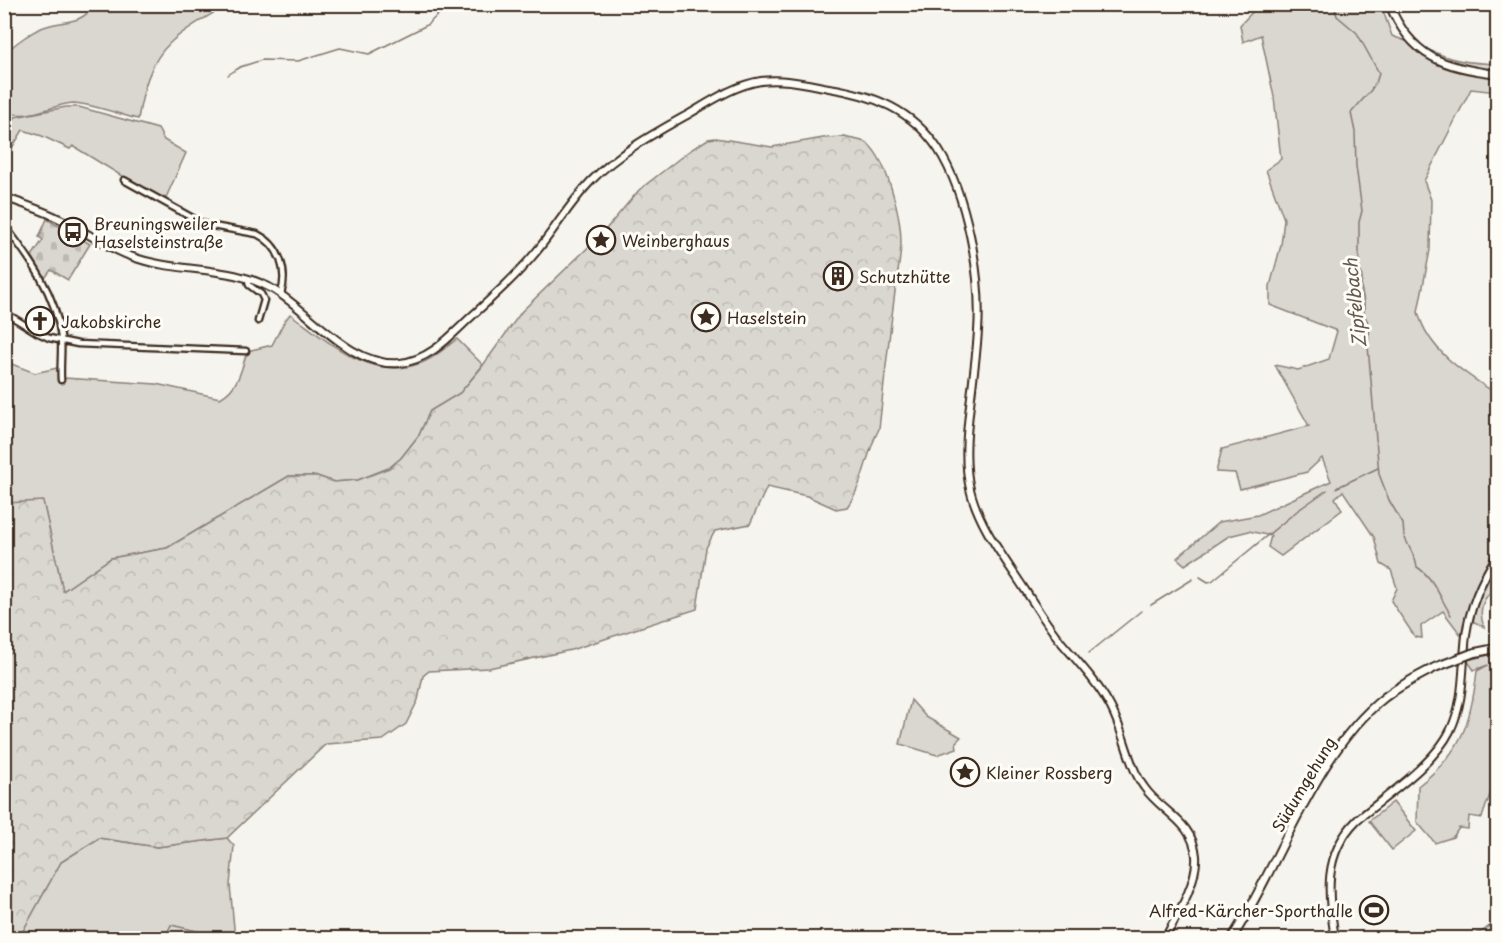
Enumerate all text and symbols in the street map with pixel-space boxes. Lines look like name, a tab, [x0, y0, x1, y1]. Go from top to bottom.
place label: Breuningsweiler Haselsteinstraße	[94, 211, 223, 253]
bus stop icon: Breuningsweiler Haselsteinstraße	[57, 216, 89, 248]
place icon: Weinberghaus	[585, 224, 617, 256]
place label: Weinberghaus	[622, 228, 730, 252]
water label: Zipfelbach	[1336, 257, 1372, 349]
building icon: Schutzhütte	[822, 260, 854, 292]
place label: Schutzhütte	[859, 264, 951, 288]
place icon: Haselstein	[690, 301, 722, 333]
church icon: Jakobskirche	[24, 305, 56, 337]
place label: Haselstein	[727, 305, 806, 329]
place label: Jakobskirche	[61, 309, 161, 333]
street label: Südumgehung	[1265, 732, 1341, 836]
place icon: Kleiner Rossberg	[949, 756, 981, 788]
place label: Kleiner Rossberg	[986, 760, 1112, 784]
sports icon: Alfred-Kärcher-Sporthalle	[1358, 894, 1390, 926]
place label: Alfred-Kärcher-Sporthalle	[1149, 898, 1353, 922]

